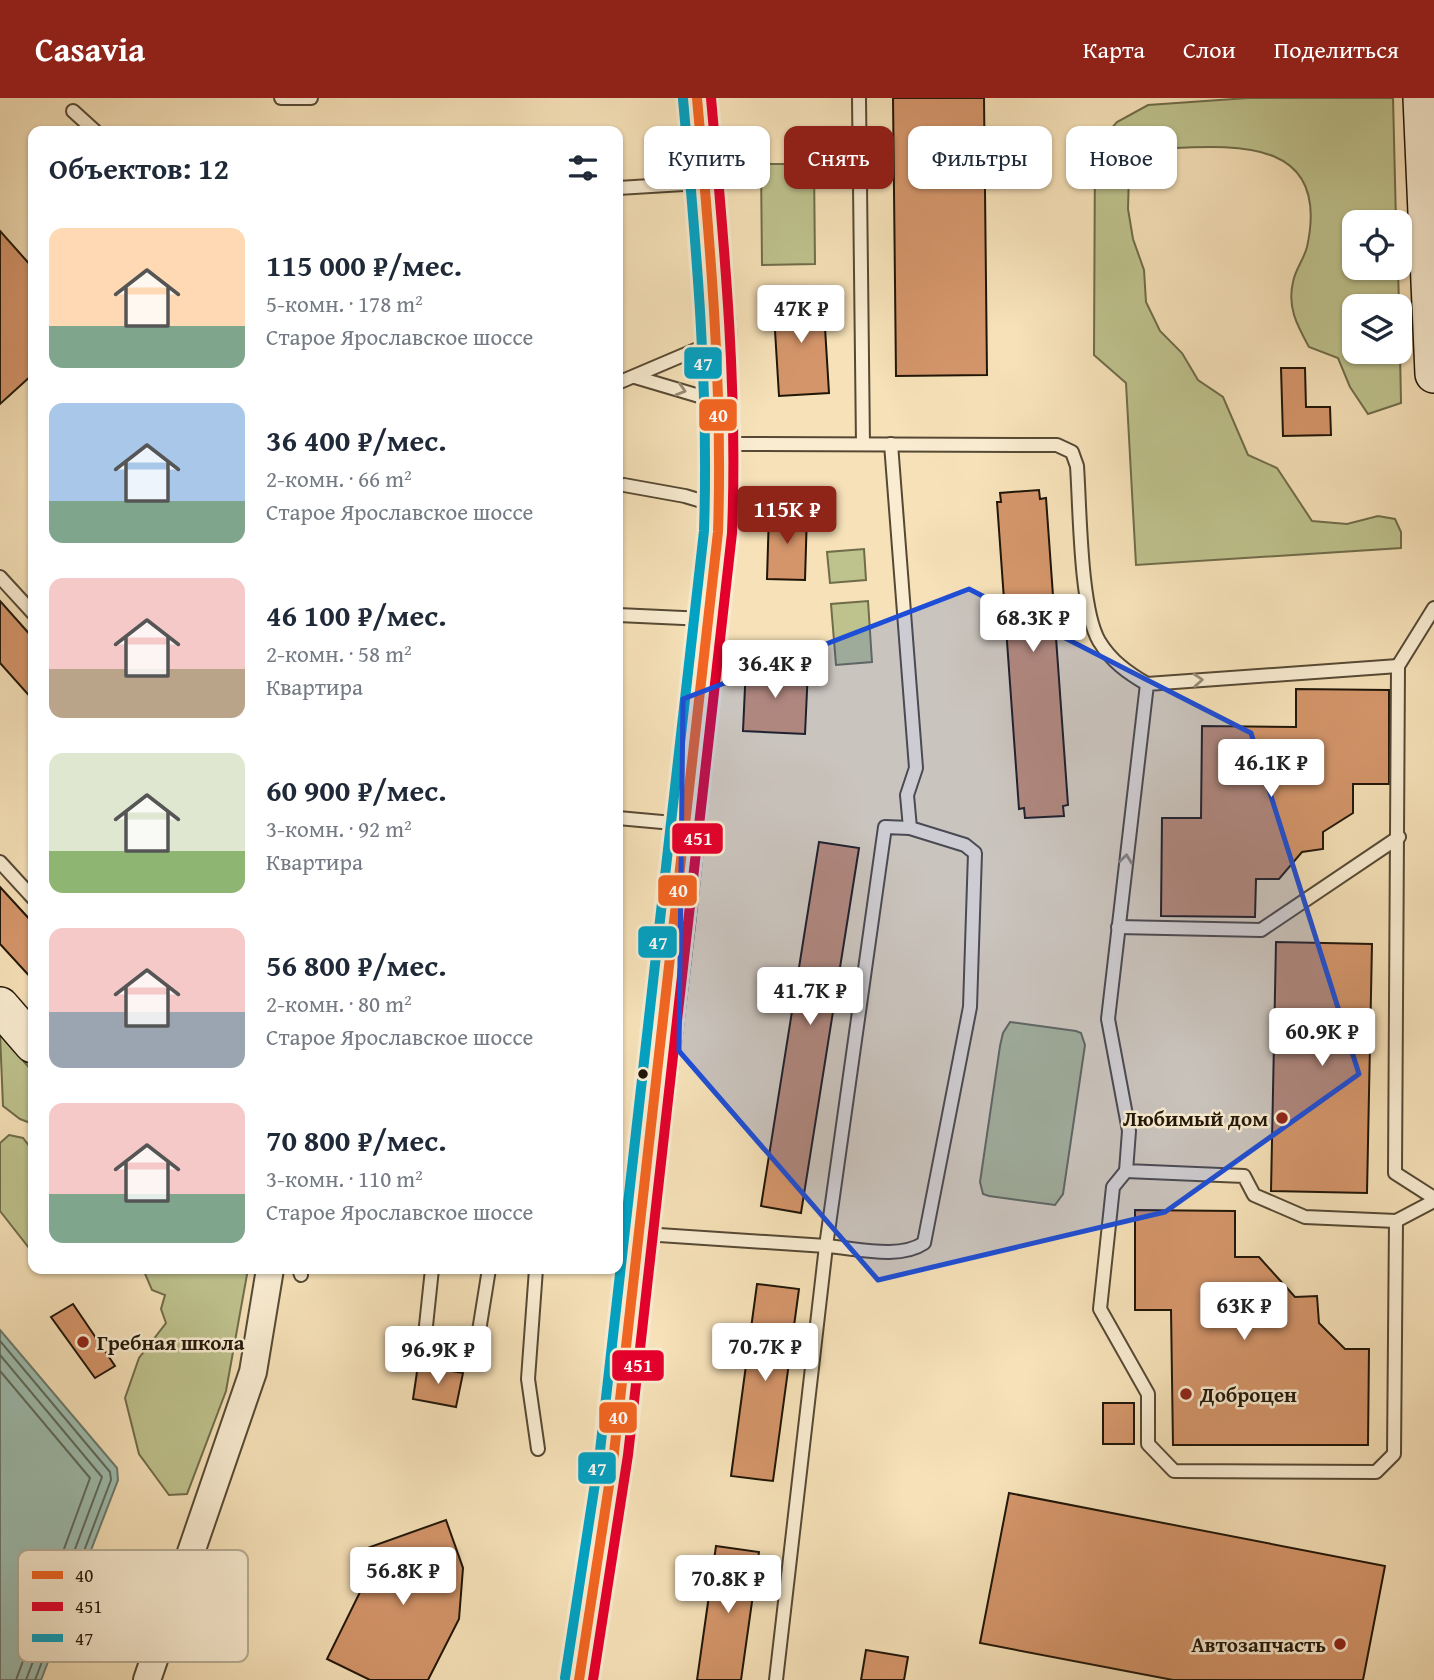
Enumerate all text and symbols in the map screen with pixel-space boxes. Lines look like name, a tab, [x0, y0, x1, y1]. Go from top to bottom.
text: Casavia	[35, 25, 145, 73]
text: Карта	[1083, 32, 1145, 67]
text: Слои	[1183, 32, 1236, 67]
text: Поделиться	[1274, 32, 1399, 67]
chip: Купить	[644, 126, 770, 189]
chip: Снять	[784, 126, 894, 189]
chip: Фильтры	[908, 126, 1052, 189]
chip: Новое	[1066, 126, 1177, 189]
text: Объектов: 12	[49, 146, 229, 190]
icon: filters	[564, 149, 602, 187]
map controls	[1342, 210, 1412, 364]
button: locate	[1342, 210, 1412, 280]
text: 115 000 ₽/мес.	[266, 243, 462, 287]
icon: home	[105, 256, 189, 340]
pin: 47K ₽	[752, 286, 850, 345]
text: 5-комн. · 178 m²	[266, 287, 423, 320]
text: 47K ₽	[773, 291, 829, 324]
button: layers	[1342, 294, 1412, 364]
text: Старое Ярославское шоссе	[266, 320, 533, 353]
line badge: 47	[683, 346, 723, 380]
text: 47	[693, 349, 713, 377]
one-way arrow	[675, 382, 687, 397]
line badge: 40	[698, 398, 738, 432]
text: 40	[708, 401, 728, 429]
text: 36 400 ₽/мес.	[266, 418, 447, 462]
icon: home	[105, 431, 189, 515]
text: 2-комн. · 66 m²	[266, 462, 412, 495]
pin: 115K ₽	[730, 486, 844, 546]
text: 115K ₽	[753, 492, 821, 525]
text: Старое Ярославское шоссе	[266, 495, 533, 528]
text: 46 100 ₽/мес.	[266, 593, 447, 637]
pin: 68.3K ₽	[968, 594, 1098, 654]
text: 68.3K ₽	[996, 600, 1070, 633]
icon: home	[105, 606, 189, 690]
text: 2-комн. · 58 m²	[266, 637, 412, 670]
pin: 36.4K ₽	[710, 640, 840, 700]
text: 36.4K ₽	[738, 646, 812, 679]
text: Квартира	[266, 670, 363, 703]
one-way arrow	[1193, 673, 1204, 688]
pin: 46.1K ₽	[1206, 740, 1336, 799]
text: 46.1K ₽	[1234, 745, 1308, 778]
text: 60 900 ₽/мес.	[266, 768, 447, 812]
icon: home	[105, 781, 189, 865]
text: 3-комн. · 92 m²	[266, 812, 412, 845]
line badge: 451	[671, 822, 724, 855]
text: 451	[683, 824, 713, 852]
text: Квартира	[266, 845, 363, 878]
one-way arrow	[1119, 853, 1134, 865]
line badge: 40	[657, 874, 698, 907]
text: 40	[668, 876, 688, 904]
line badge: 47	[637, 925, 678, 959]
text: 47	[648, 928, 668, 956]
text: 56 800 ₽/мес.	[266, 943, 447, 987]
icon: home	[105, 956, 189, 1040]
pin: 41.7K ₽	[745, 968, 875, 1027]
text: 41.7K ₽	[773, 973, 847, 1006]
text: 2-комн. · 80 m²	[266, 987, 412, 1020]
pin: 60.9K ₽	[1257, 1009, 1387, 1068]
text: 60.9K ₽	[1285, 1014, 1359, 1047]
text: Старое Ярославское шоссе	[266, 1020, 533, 1053]
unlabelled marker	[636, 1067, 650, 1081]
place label: Любимый дом	[1123, 1103, 1268, 1134]
marker: Любимый дом	[1274, 1110, 1290, 1126]
text: 70 800 ₽/мес.	[266, 1118, 447, 1162]
icon: home	[105, 1131, 189, 1215]
text: 3-комн. · 110 m²	[266, 1162, 423, 1195]
text: Старое Ярославское шоссе	[266, 1195, 533, 1228]
pin: 63K ₽	[1195, 1282, 1293, 1342]
text: 63K ₽	[1216, 1288, 1272, 1321]
pin: 70.7K ₽	[700, 1324, 830, 1383]
pin: 96.9K ₽	[373, 1326, 503, 1386]
place label: Гребная школа	[97, 1327, 245, 1358]
text: 70.7K ₽	[728, 1329, 802, 1362]
text: 96.9K ₽	[401, 1332, 475, 1365]
marker: Гребная школа	[75, 1334, 91, 1350]
line badge: 451	[611, 1349, 665, 1382]
text: 451	[623, 1351, 653, 1379]
place label: Доброцен	[1199, 1379, 1297, 1410]
marker: Доброцен	[1178, 1386, 1194, 1402]
line badge: 40	[598, 1401, 638, 1434]
text: 40	[608, 1403, 628, 1431]
line badge: 47	[577, 1451, 617, 1485]
text: 47	[587, 1454, 607, 1482]
pin: 56.8K ₽	[338, 1548, 468, 1607]
legend	[18, 1550, 248, 1662]
text: 56.8K ₽	[366, 1553, 440, 1586]
pin: 70.8K ₽	[663, 1556, 793, 1615]
text: 40	[75, 1561, 93, 1589]
text: 70.8K ₽	[691, 1561, 765, 1594]
text: 451	[75, 1592, 102, 1620]
text: 47	[75, 1624, 93, 1652]
place label: Автозапчасть	[1191, 1629, 1326, 1660]
marker: Автозапчасть	[1332, 1636, 1348, 1652]

